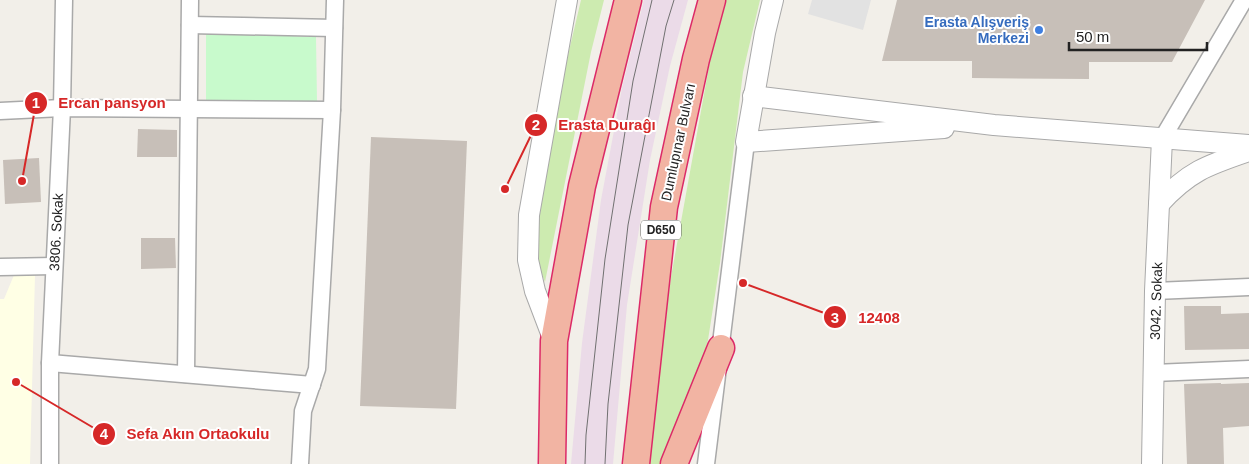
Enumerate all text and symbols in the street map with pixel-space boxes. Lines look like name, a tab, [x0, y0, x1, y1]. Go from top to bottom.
place label: Erasta Alışveriş Merkezi	[924, 14, 1029, 46]
scale bar	[1069, 20, 1206, 52]
marker: Erasta Alışveriş Merkezi	[1033, 24, 1045, 36]
text: 50 m	[1076, 28, 1109, 45]
street label: Dumlupınar Bulvarı	[658, 82, 698, 202]
callout: Ercan pansyon	[23, 88, 176, 118]
text: 1	[32, 94, 40, 111]
text: Ercan pansyon	[58, 94, 166, 111]
callout: Erasta Duraĝı	[523, 110, 666, 140]
text: 2	[532, 116, 540, 133]
text: Erasta Duraĝı	[558, 116, 656, 133]
street label: 3806. Sokak	[46, 192, 66, 271]
road number: D650	[641, 220, 681, 240]
street label: 3042. Sokak	[1147, 261, 1165, 340]
callout: 12408	[823, 302, 909, 332]
text: 3	[831, 309, 839, 326]
text: 12408	[858, 309, 900, 326]
callout: Sefa Akın Ortaokulu	[92, 419, 280, 449]
text: 4	[100, 425, 109, 442]
text: Sefa Akın Ortaokulu	[127, 425, 269, 442]

